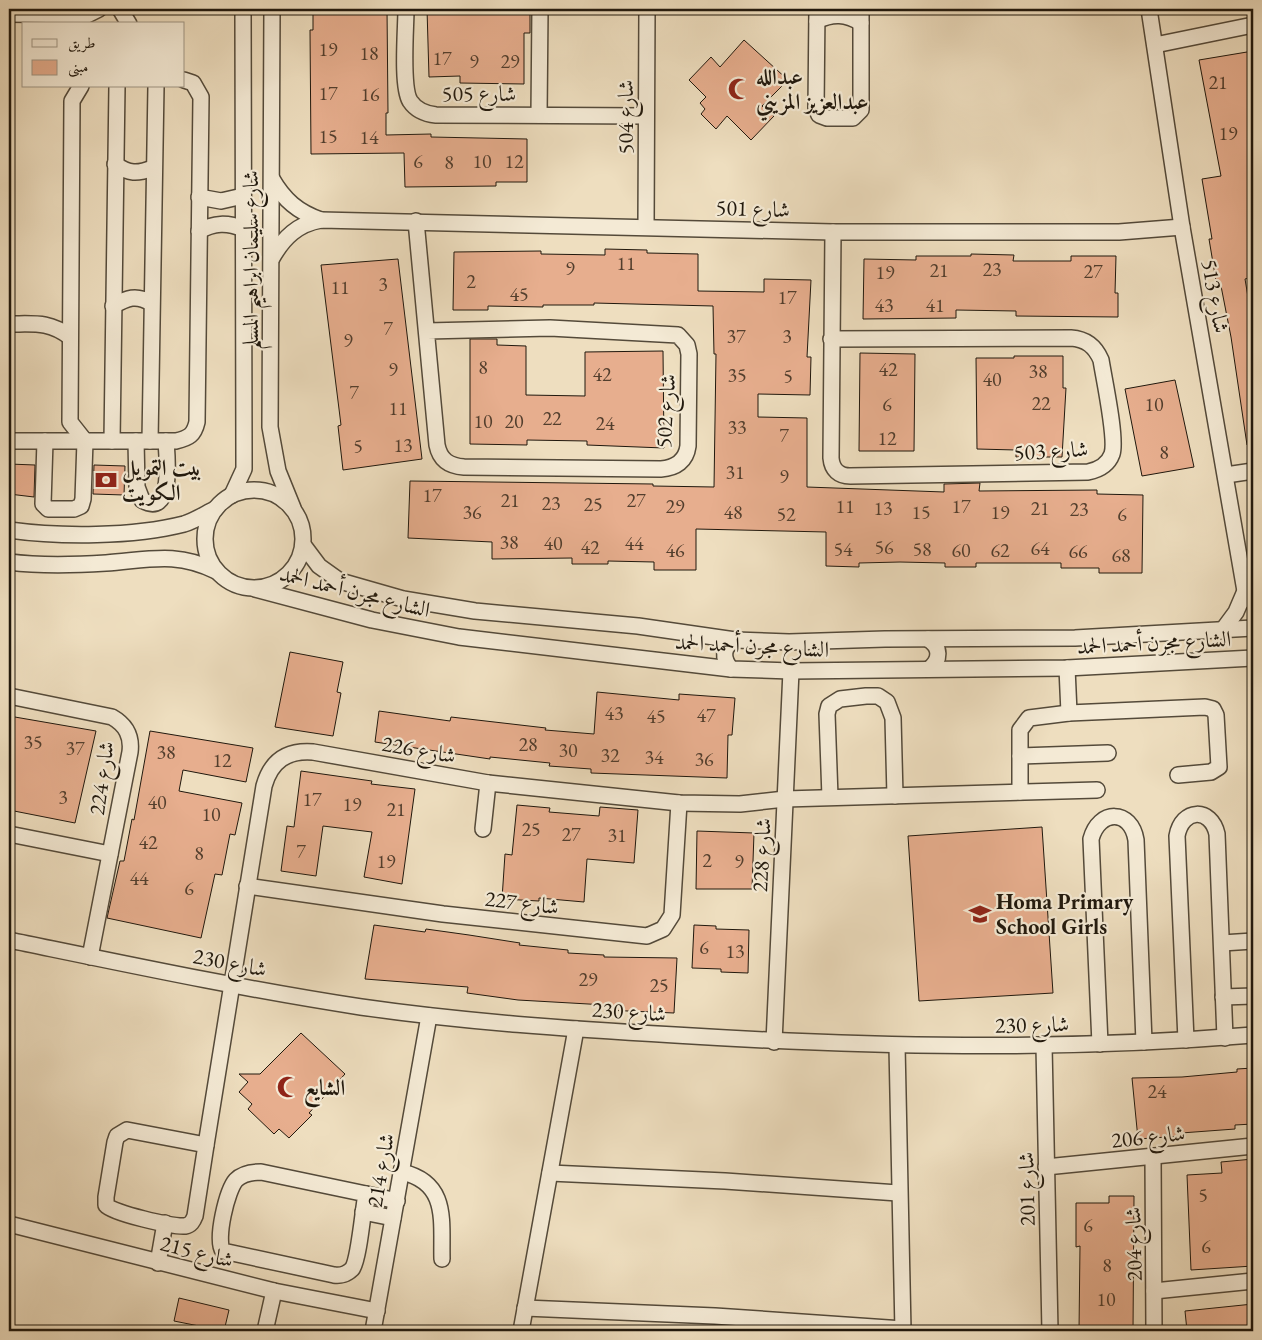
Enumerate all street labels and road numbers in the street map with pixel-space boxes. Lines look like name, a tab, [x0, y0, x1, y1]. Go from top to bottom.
street label: شارع 505	[442, 79, 516, 112]
street label: شارع 504	[611, 80, 644, 154]
street label: شارع سليمان ابراهيم المسلم	[236, 170, 273, 350]
street label: شارع 501	[715, 193, 791, 228]
street label: شارع 513	[1191, 257, 1236, 336]
street label: شارع 502	[648, 373, 687, 449]
street label: شارع 503	[1013, 434, 1089, 471]
street label: الشارع مجرن أحمد الحمد	[275, 558, 434, 628]
street label: الشارع مجرن أحمد الحمد	[1076, 623, 1232, 665]
street label: الشارع مجرن أحمد الحمد	[674, 626, 830, 668]
street label: شارع 226	[379, 729, 458, 774]
street label: شارع 224	[82, 739, 125, 817]
street label: شارع 228	[745, 817, 782, 893]
street label: شارع 227	[483, 884, 561, 925]
street label: شارع 230	[190, 941, 269, 988]
street label: شارع 230	[591, 994, 667, 1033]
street label: شارع 230	[995, 1009, 1069, 1044]
street label: شارع 206	[1110, 1118, 1187, 1159]
street label: شارع 214	[360, 1131, 405, 1210]
street label: شارع 201	[1011, 1152, 1046, 1226]
street label: شارع 204	[1118, 1207, 1153, 1281]
street label: شارع 215	[156, 1228, 236, 1278]

